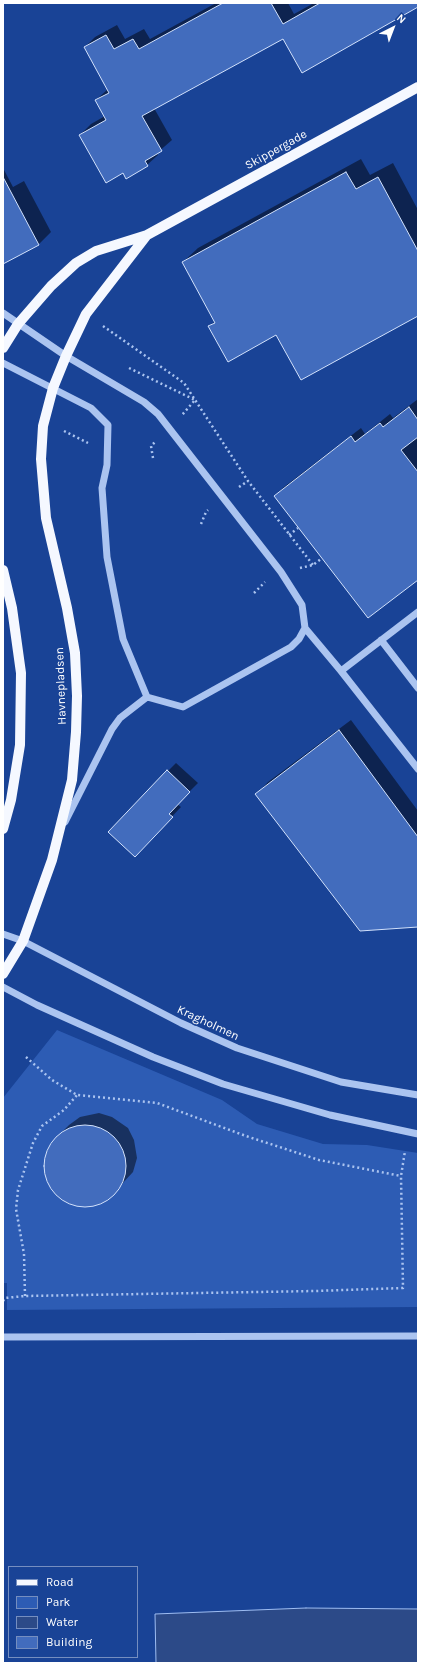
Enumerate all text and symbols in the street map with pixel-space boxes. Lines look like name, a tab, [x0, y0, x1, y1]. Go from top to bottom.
north arrow	[373, 8, 413, 48]
text: N	[394, 11, 409, 26]
street label: Skippergade	[243, 127, 309, 173]
street label: Havnepladsen	[52, 647, 70, 725]
street label: Kragholmen	[175, 1002, 241, 1044]
legend	[8, 1566, 138, 1658]
text: Road	[46, 1575, 74, 1589]
text: Park	[46, 1595, 70, 1609]
text: Water	[46, 1615, 78, 1629]
text: Building	[46, 1635, 92, 1649]

